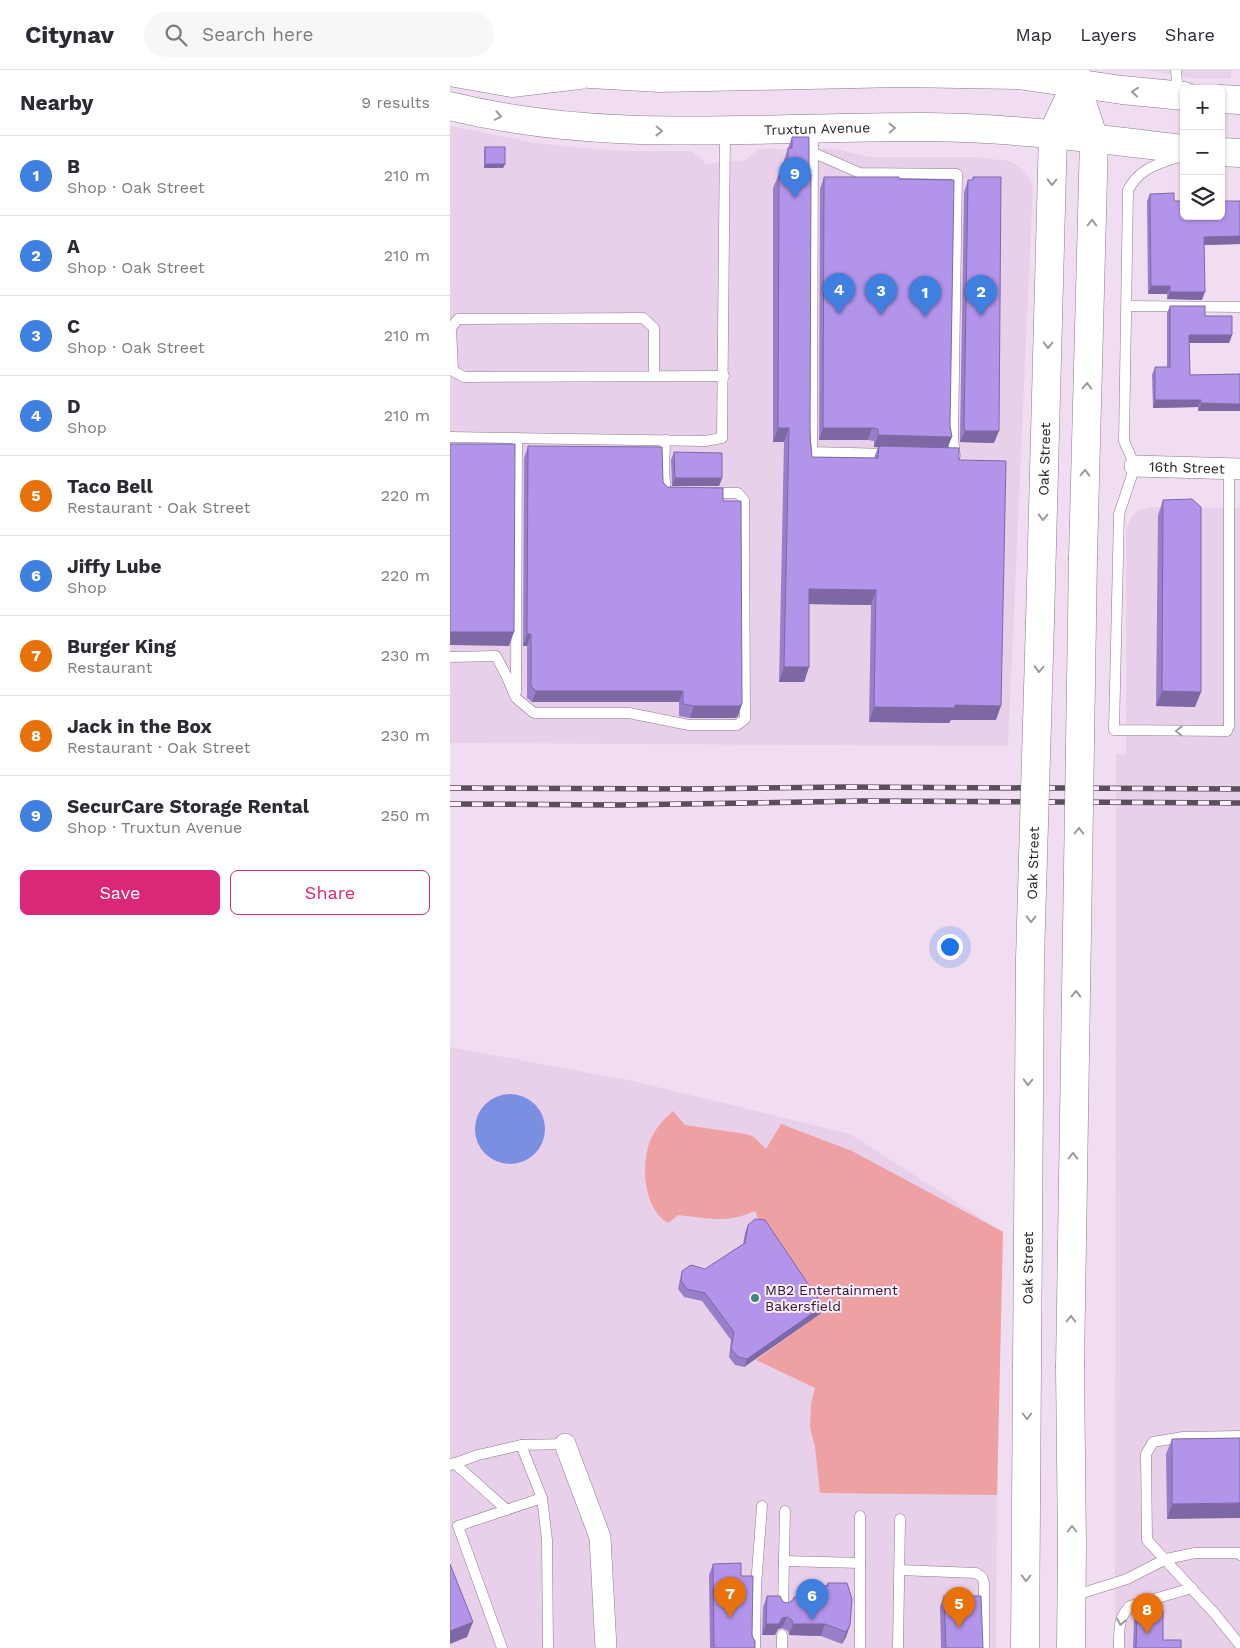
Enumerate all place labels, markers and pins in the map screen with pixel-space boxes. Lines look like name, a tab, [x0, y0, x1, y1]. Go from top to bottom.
pin: 9	[779, 157, 811, 198]
pin: 4	[823, 273, 855, 314]
pin: 3	[865, 274, 897, 315]
pin: 2	[965, 275, 997, 316]
pin: 1	[909, 276, 941, 317]
place label: MB2 Entertainment Bakersfield	[765, 1282, 898, 1314]
marker: MB2 Entertainment Bakersfield	[749, 1292, 761, 1304]
pin: 7	[714, 1577, 746, 1618]
pin: 6	[796, 1579, 828, 1620]
pin: 5	[943, 1587, 975, 1628]
pin: 8	[1131, 1593, 1163, 1634]

